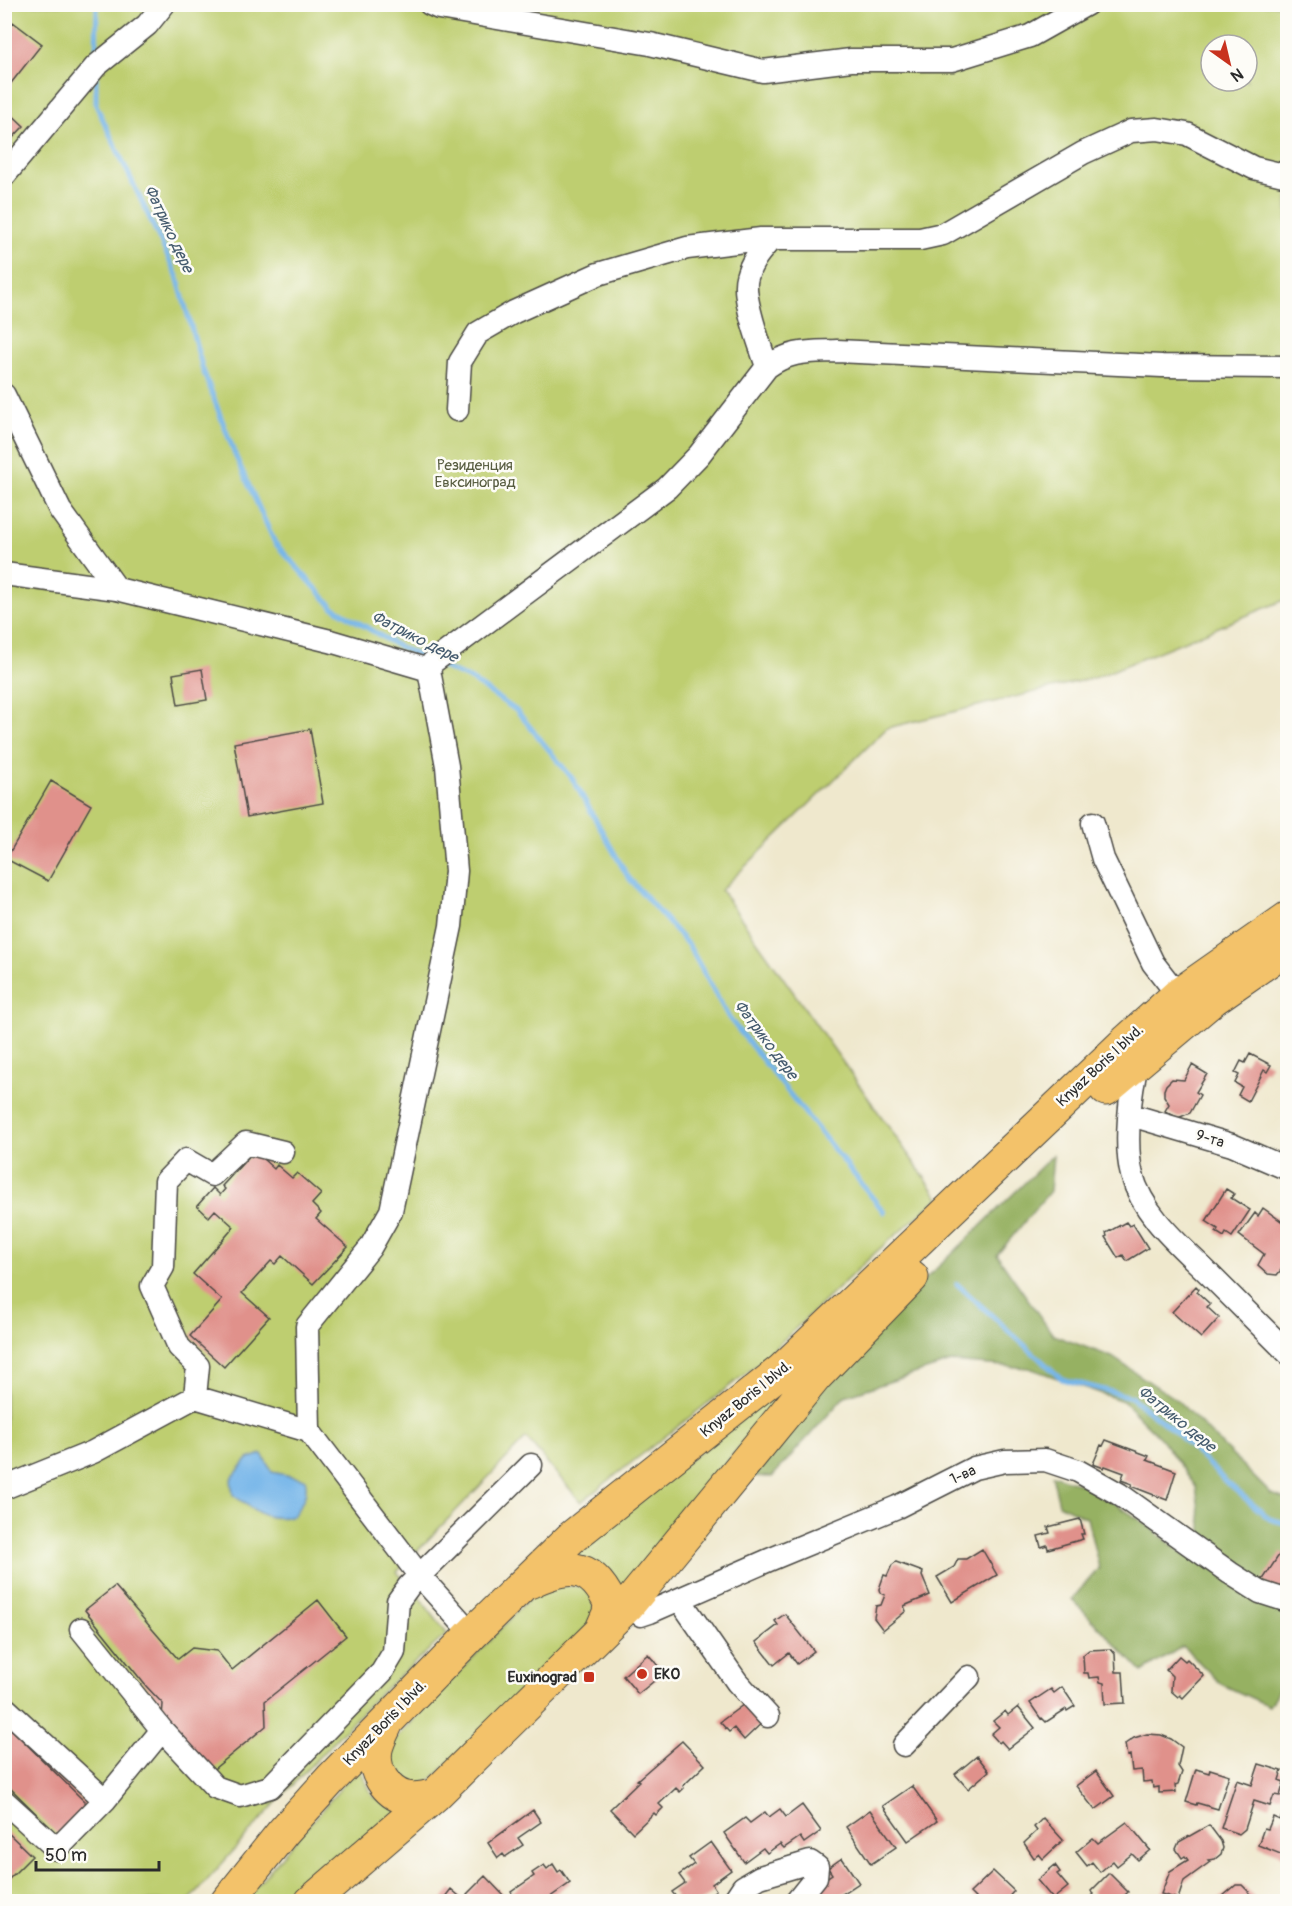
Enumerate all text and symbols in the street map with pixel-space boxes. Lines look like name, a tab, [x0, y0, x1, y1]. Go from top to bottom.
north arrow	[1199, 33, 1259, 93]
text: N	[1227, 63, 1247, 86]
water label: Фатрико дере	[140, 182, 199, 278]
park label: Резиденция Евксиноград	[435, 456, 515, 492]
water label: Фатрико дере	[369, 607, 463, 668]
water label: Фатрико дере	[730, 996, 804, 1085]
street label: Knyaz Boris I blvd.	[1053, 1021, 1147, 1111]
street label: 9-та	[1194, 1126, 1226, 1152]
street label: Knyaz Boris I blvd.	[696, 1356, 796, 1442]
water label: Фатрико дере	[1134, 1382, 1221, 1458]
street label: 1-ва	[947, 1461, 979, 1489]
place label: ЕКО	[654, 1665, 680, 1684]
marker: ЕКО	[635, 1667, 649, 1681]
place label: Euxinograd	[508, 1668, 577, 1687]
marker: Euxinograd	[582, 1670, 596, 1684]
street label: Knyaz Boris I blvd.	[339, 1676, 431, 1770]
scale bar	[36, 1834, 159, 1872]
text: 50 m	[45, 1844, 87, 1867]

